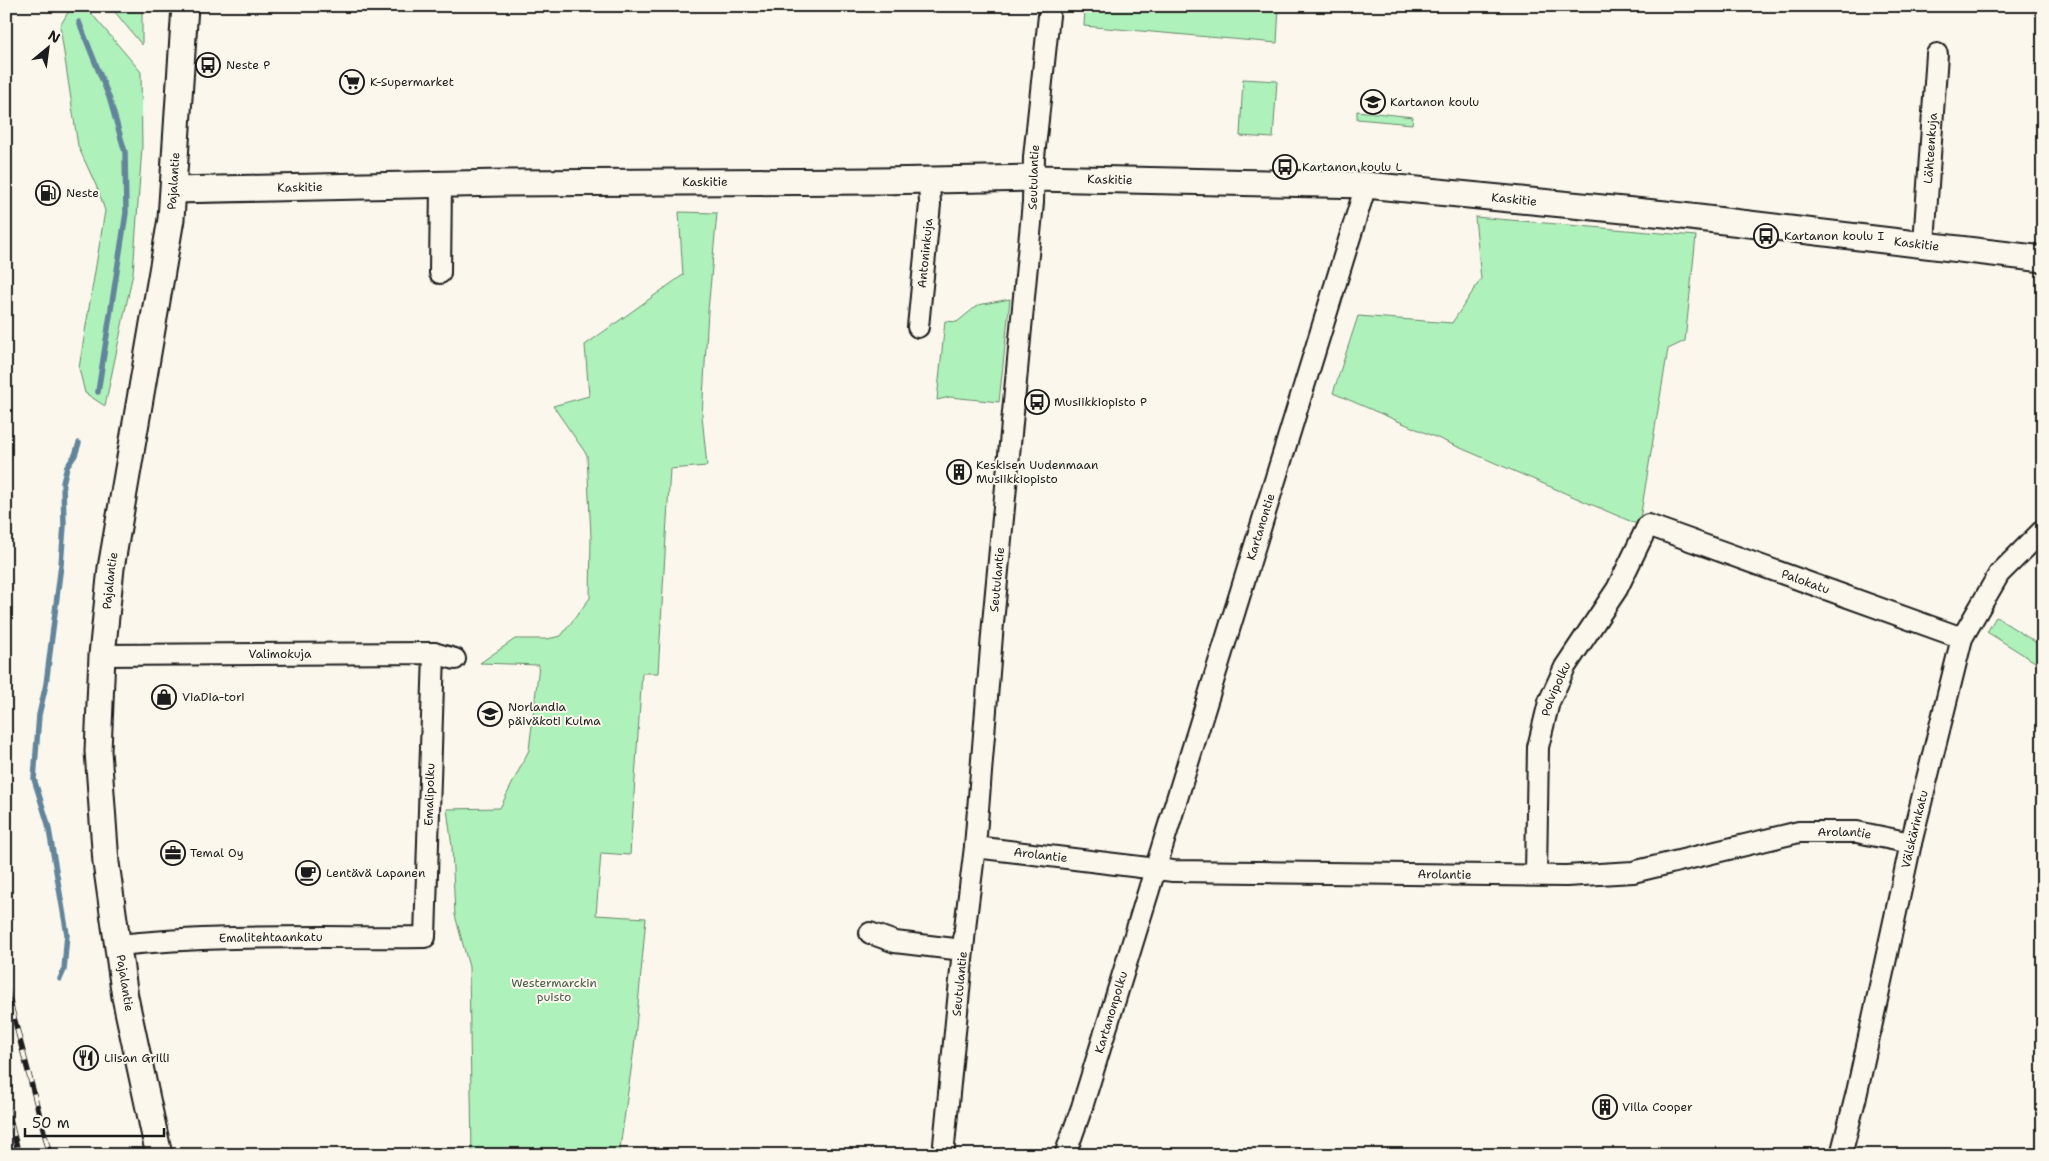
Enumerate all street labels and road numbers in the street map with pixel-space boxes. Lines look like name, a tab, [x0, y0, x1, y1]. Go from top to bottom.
street label: Lähteenkuja	[1920, 112, 1941, 184]
street label: Seutulantie	[1024, 144, 1043, 211]
street label: Pajalantie	[164, 152, 183, 210]
street label: Kaskitie	[1087, 171, 1133, 188]
street label: Kaskitie	[682, 174, 728, 190]
street label: Kaskitie	[277, 179, 323, 196]
street label: Kaskitie	[1491, 189, 1538, 210]
street label: Antoninkuja	[914, 217, 937, 289]
street label: Kaskitie	[1893, 233, 1940, 255]
street label: Kartanontie	[1243, 491, 1279, 562]
street label: Seutulantie	[986, 546, 1008, 613]
street label: Pajalantie	[99, 551, 122, 610]
street label: Palokatu	[1779, 566, 1832, 598]
street label: Valimokuja	[249, 646, 312, 662]
street label: Polvipolku	[1538, 658, 1575, 718]
street label: Emalipolku	[421, 763, 439, 826]
street label: Välskärinkatu	[1898, 788, 1932, 870]
street label: Arolantie	[1818, 824, 1873, 843]
street label: Arolantie	[1013, 844, 1069, 866]
street label: Arolantie	[1417, 866, 1472, 883]
street label: Emalitehtaankatu	[219, 929, 323, 946]
street label: Seutulantie	[949, 950, 971, 1017]
street label: Pajalantie	[113, 953, 137, 1013]
street label: Kartanonpolku	[1091, 969, 1131, 1056]

